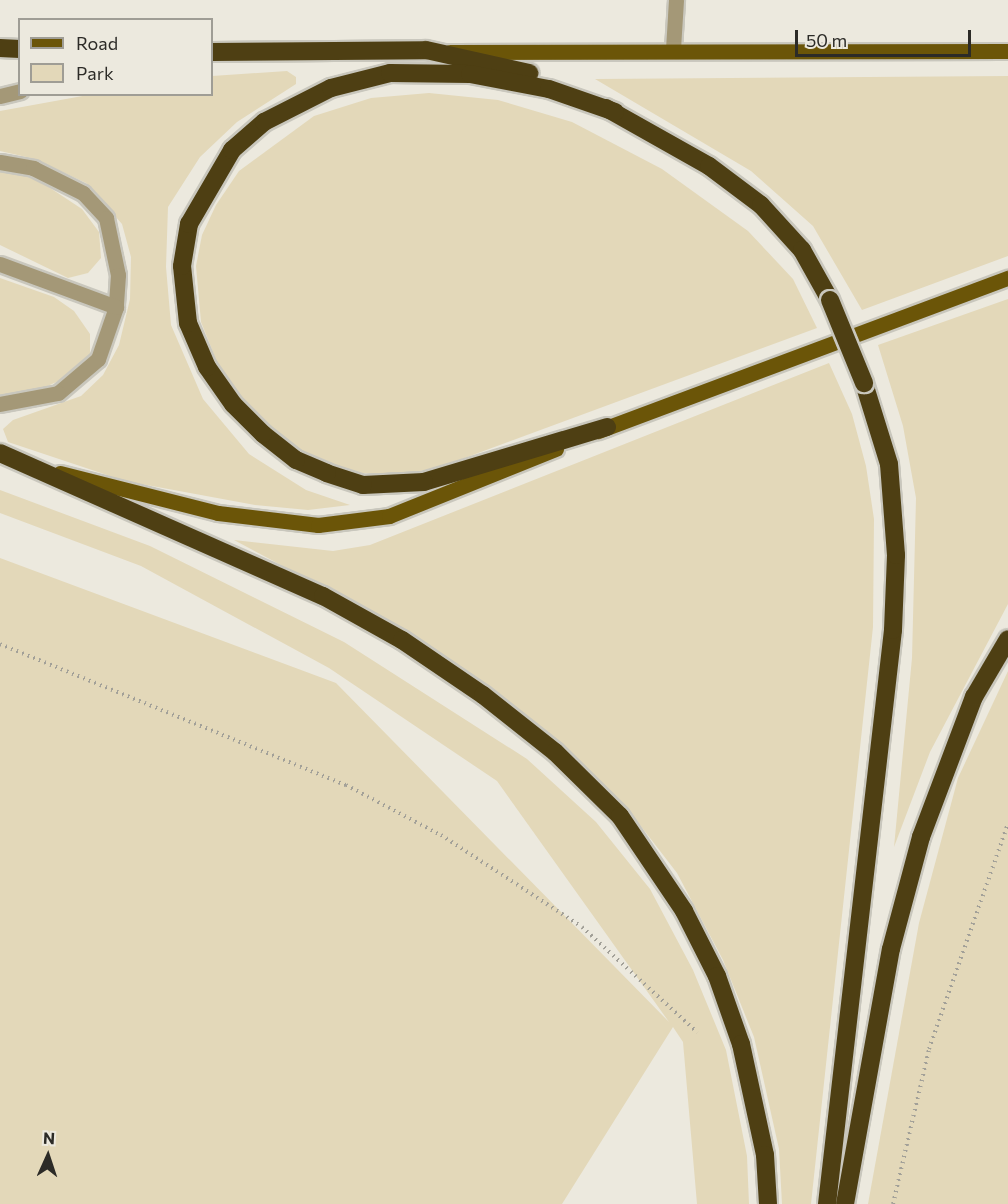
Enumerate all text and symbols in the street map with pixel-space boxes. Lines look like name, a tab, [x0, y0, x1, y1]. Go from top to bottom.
legend	[18, 18, 213, 96]
scale bar	[798, 18, 974, 56]
text: 50 m	[806, 29, 847, 51]
text: Road	[76, 32, 118, 54]
text: Park	[76, 62, 114, 84]
north arrow	[18, 1126, 78, 1186]
text: N	[42, 1128, 55, 1147]

